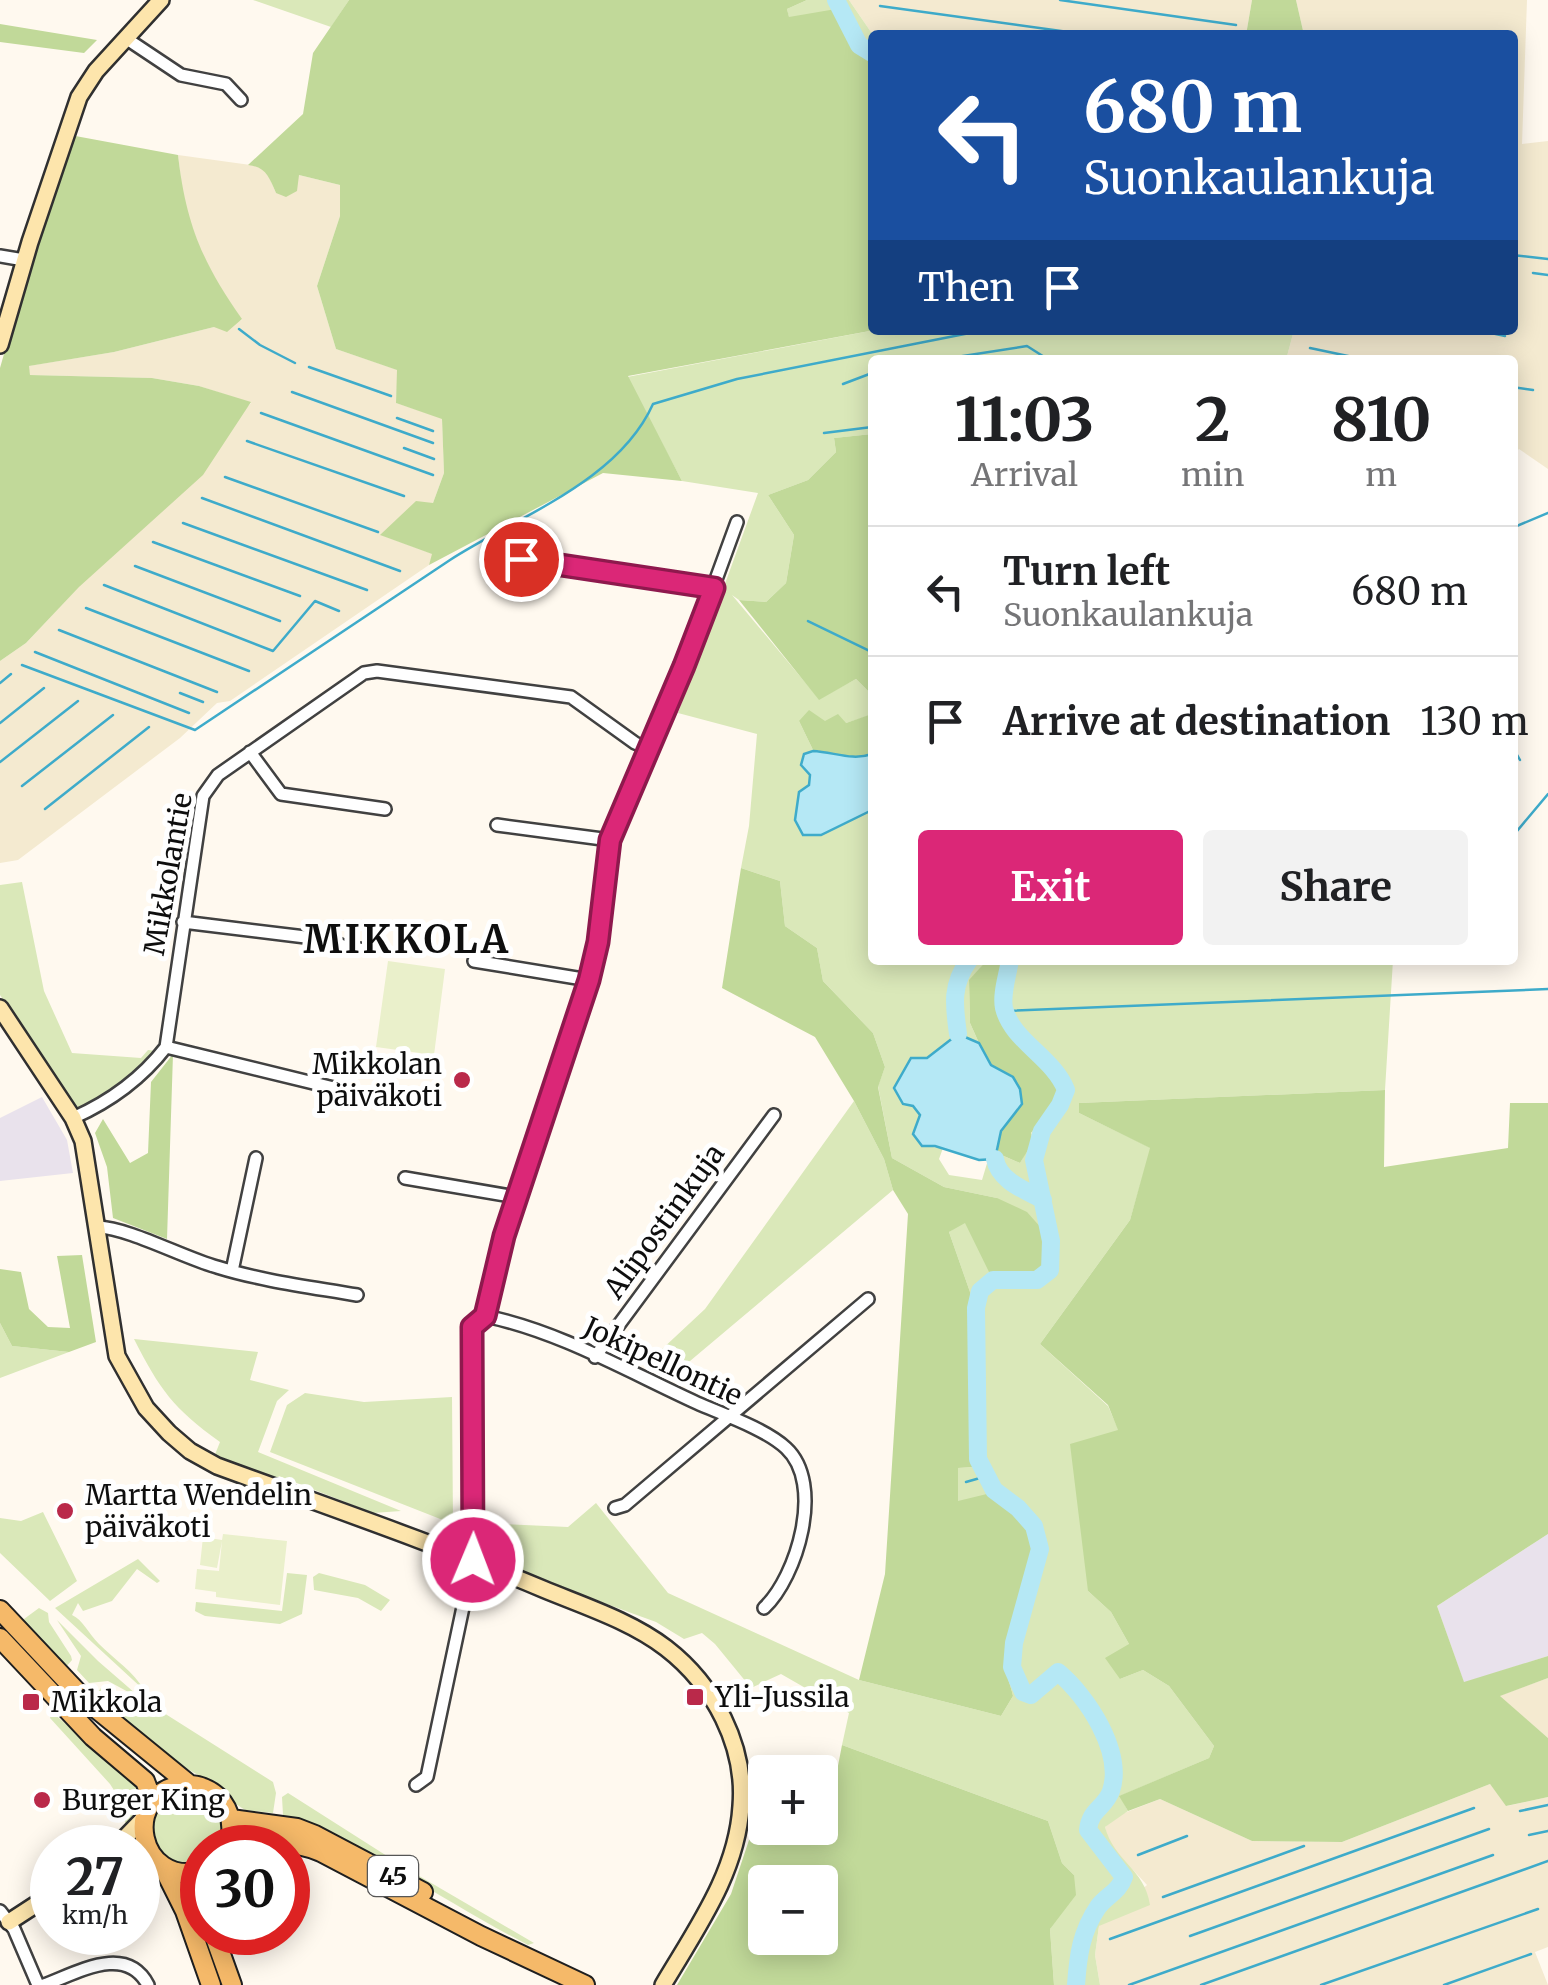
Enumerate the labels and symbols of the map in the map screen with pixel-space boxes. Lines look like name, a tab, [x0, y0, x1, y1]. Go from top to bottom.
pin	[479, 517, 564, 602]
street label: Mikkolantie	[136, 790, 200, 958]
district label: MIKKOLA	[304, 916, 510, 963]
place label: Mikkolan päiväkoti	[312, 1046, 442, 1114]
marker: Mikkolan päiväkoti	[451, 1069, 473, 1091]
street label: Alipostinkuja	[595, 1137, 732, 1306]
street label: Jokipellontie	[577, 1308, 748, 1413]
place label: Martta Wendelin päiväkoti	[85, 1477, 312, 1545]
marker: Martta Wendelin päiväkoti	[54, 1500, 76, 1522]
position arrow	[421, 1508, 525, 1612]
place label: Yli-Jussila	[714, 1679, 849, 1715]
place label: Mikkola	[51, 1684, 162, 1720]
marker: Yli-Jussila	[684, 1686, 706, 1708]
marker: Mikkola	[20, 1691, 42, 1713]
place label: Burger King	[62, 1782, 225, 1818]
marker: Burger King	[31, 1789, 53, 1811]
speed limit sign: 30	[180, 1825, 310, 1955]
road number: 45	[368, 1856, 418, 1896]

